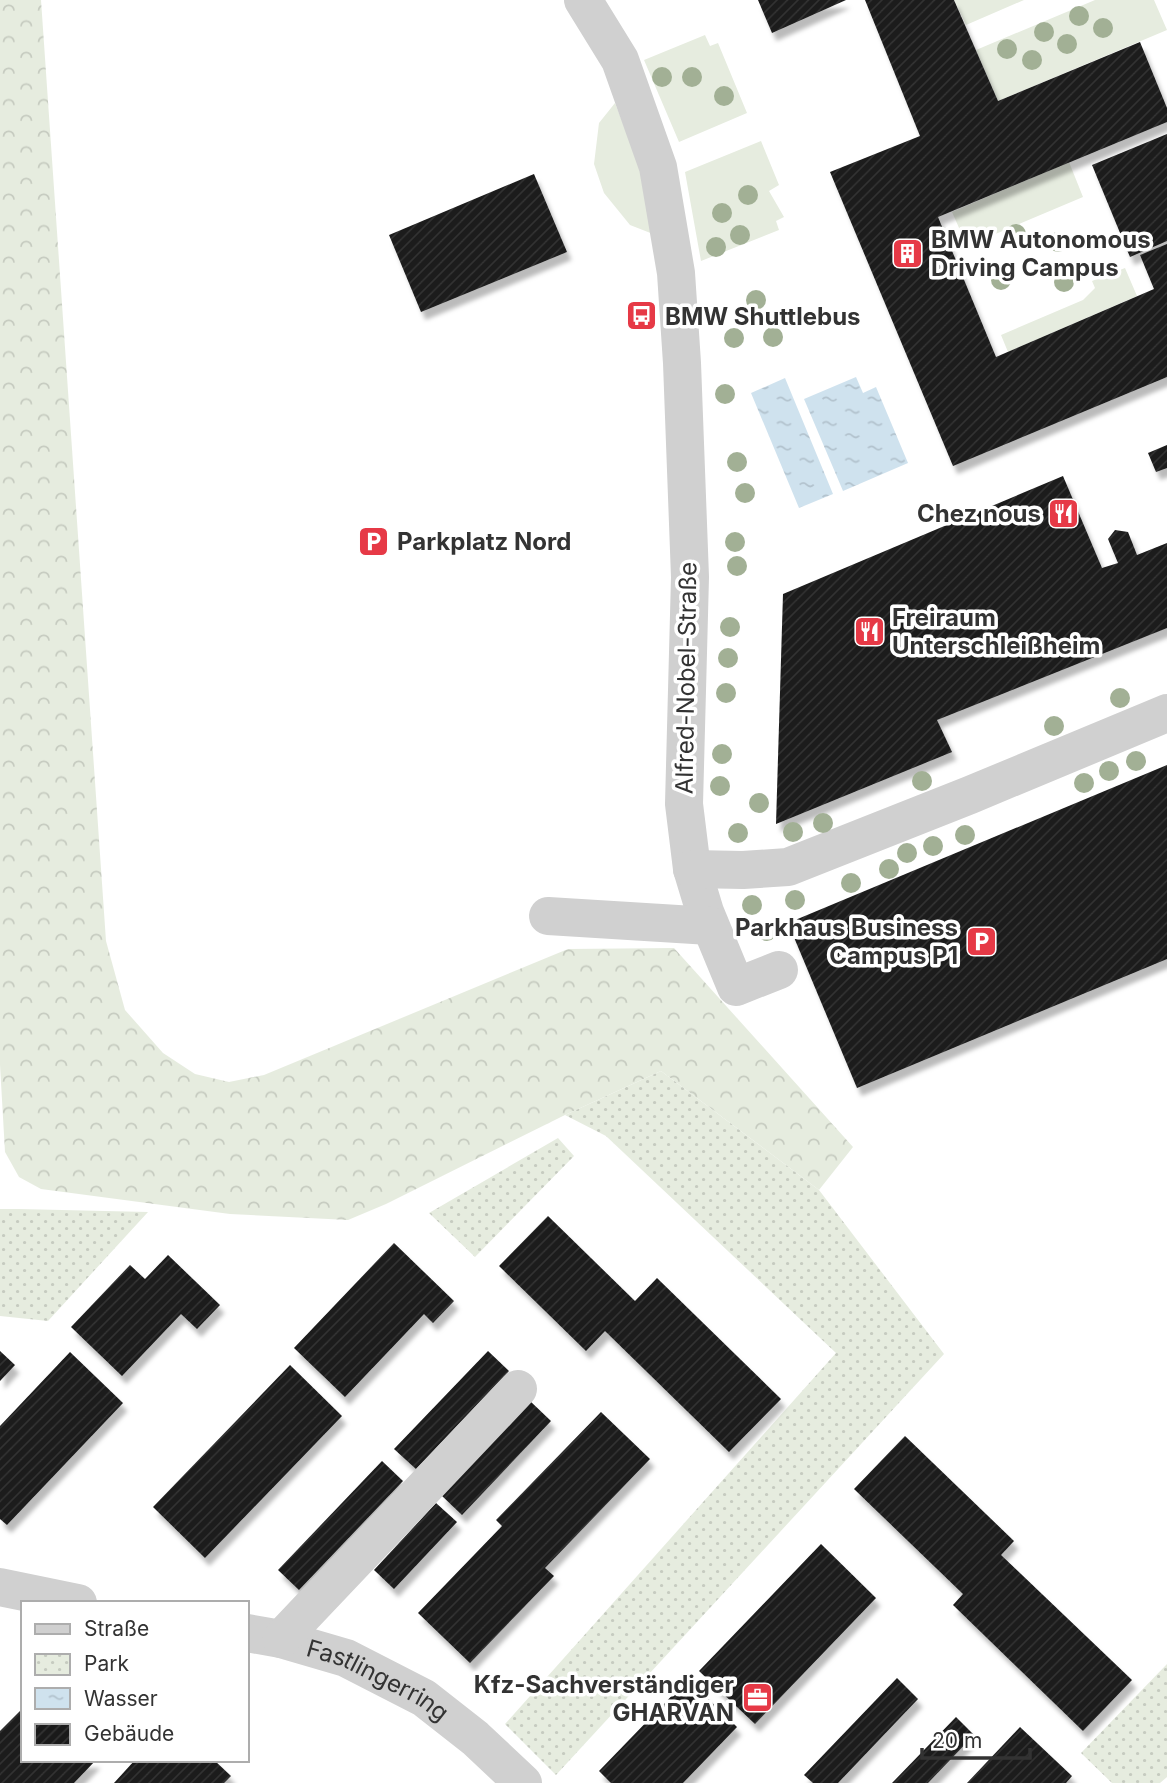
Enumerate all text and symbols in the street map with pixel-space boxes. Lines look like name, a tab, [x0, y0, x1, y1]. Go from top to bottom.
place label: BMW Autonomous Driving Campus	[931, 225, 1151, 282]
building icon: BMW Autonomous Driving Campus	[891, 236, 925, 270]
bus stop icon: BMW Shuttlebus	[625, 299, 659, 333]
place label: BMW Shuttlebus	[665, 302, 861, 331]
restaurant icon: Chez nous	[1047, 496, 1081, 530]
place label: Chez nous	[917, 499, 1041, 528]
parking icon: Parkplatz Nord	[357, 524, 391, 558]
place label: Parkplatz Nord	[397, 527, 571, 556]
street label: Alfred-Nobel-Straße	[669, 562, 703, 794]
place label: Freiraum Unterschleißheim	[892, 603, 1100, 660]
restaurant icon: Freiraum Unterschleißheim	[852, 614, 886, 648]
place label: Parkhaus Business Campus P1	[735, 913, 958, 970]
parking icon: Parkhaus Business Campus P1	[964, 924, 998, 958]
legend	[21, 1601, 248, 1762]
text: Straße	[84, 1616, 149, 1641]
street label: Fastlingerring	[303, 1633, 455, 1727]
text: Park	[84, 1651, 129, 1676]
place label: Kfz-Sachverständiger GHARVAN	[474, 1670, 734, 1727]
office icon: Kfz-Sachverständiger GHARVAN	[740, 1681, 774, 1715]
text: Wasser	[84, 1686, 158, 1711]
scale bar	[922, 1716, 1030, 1760]
text: Gebäude	[84, 1721, 174, 1746]
text: 20 m	[932, 1728, 982, 1753]

